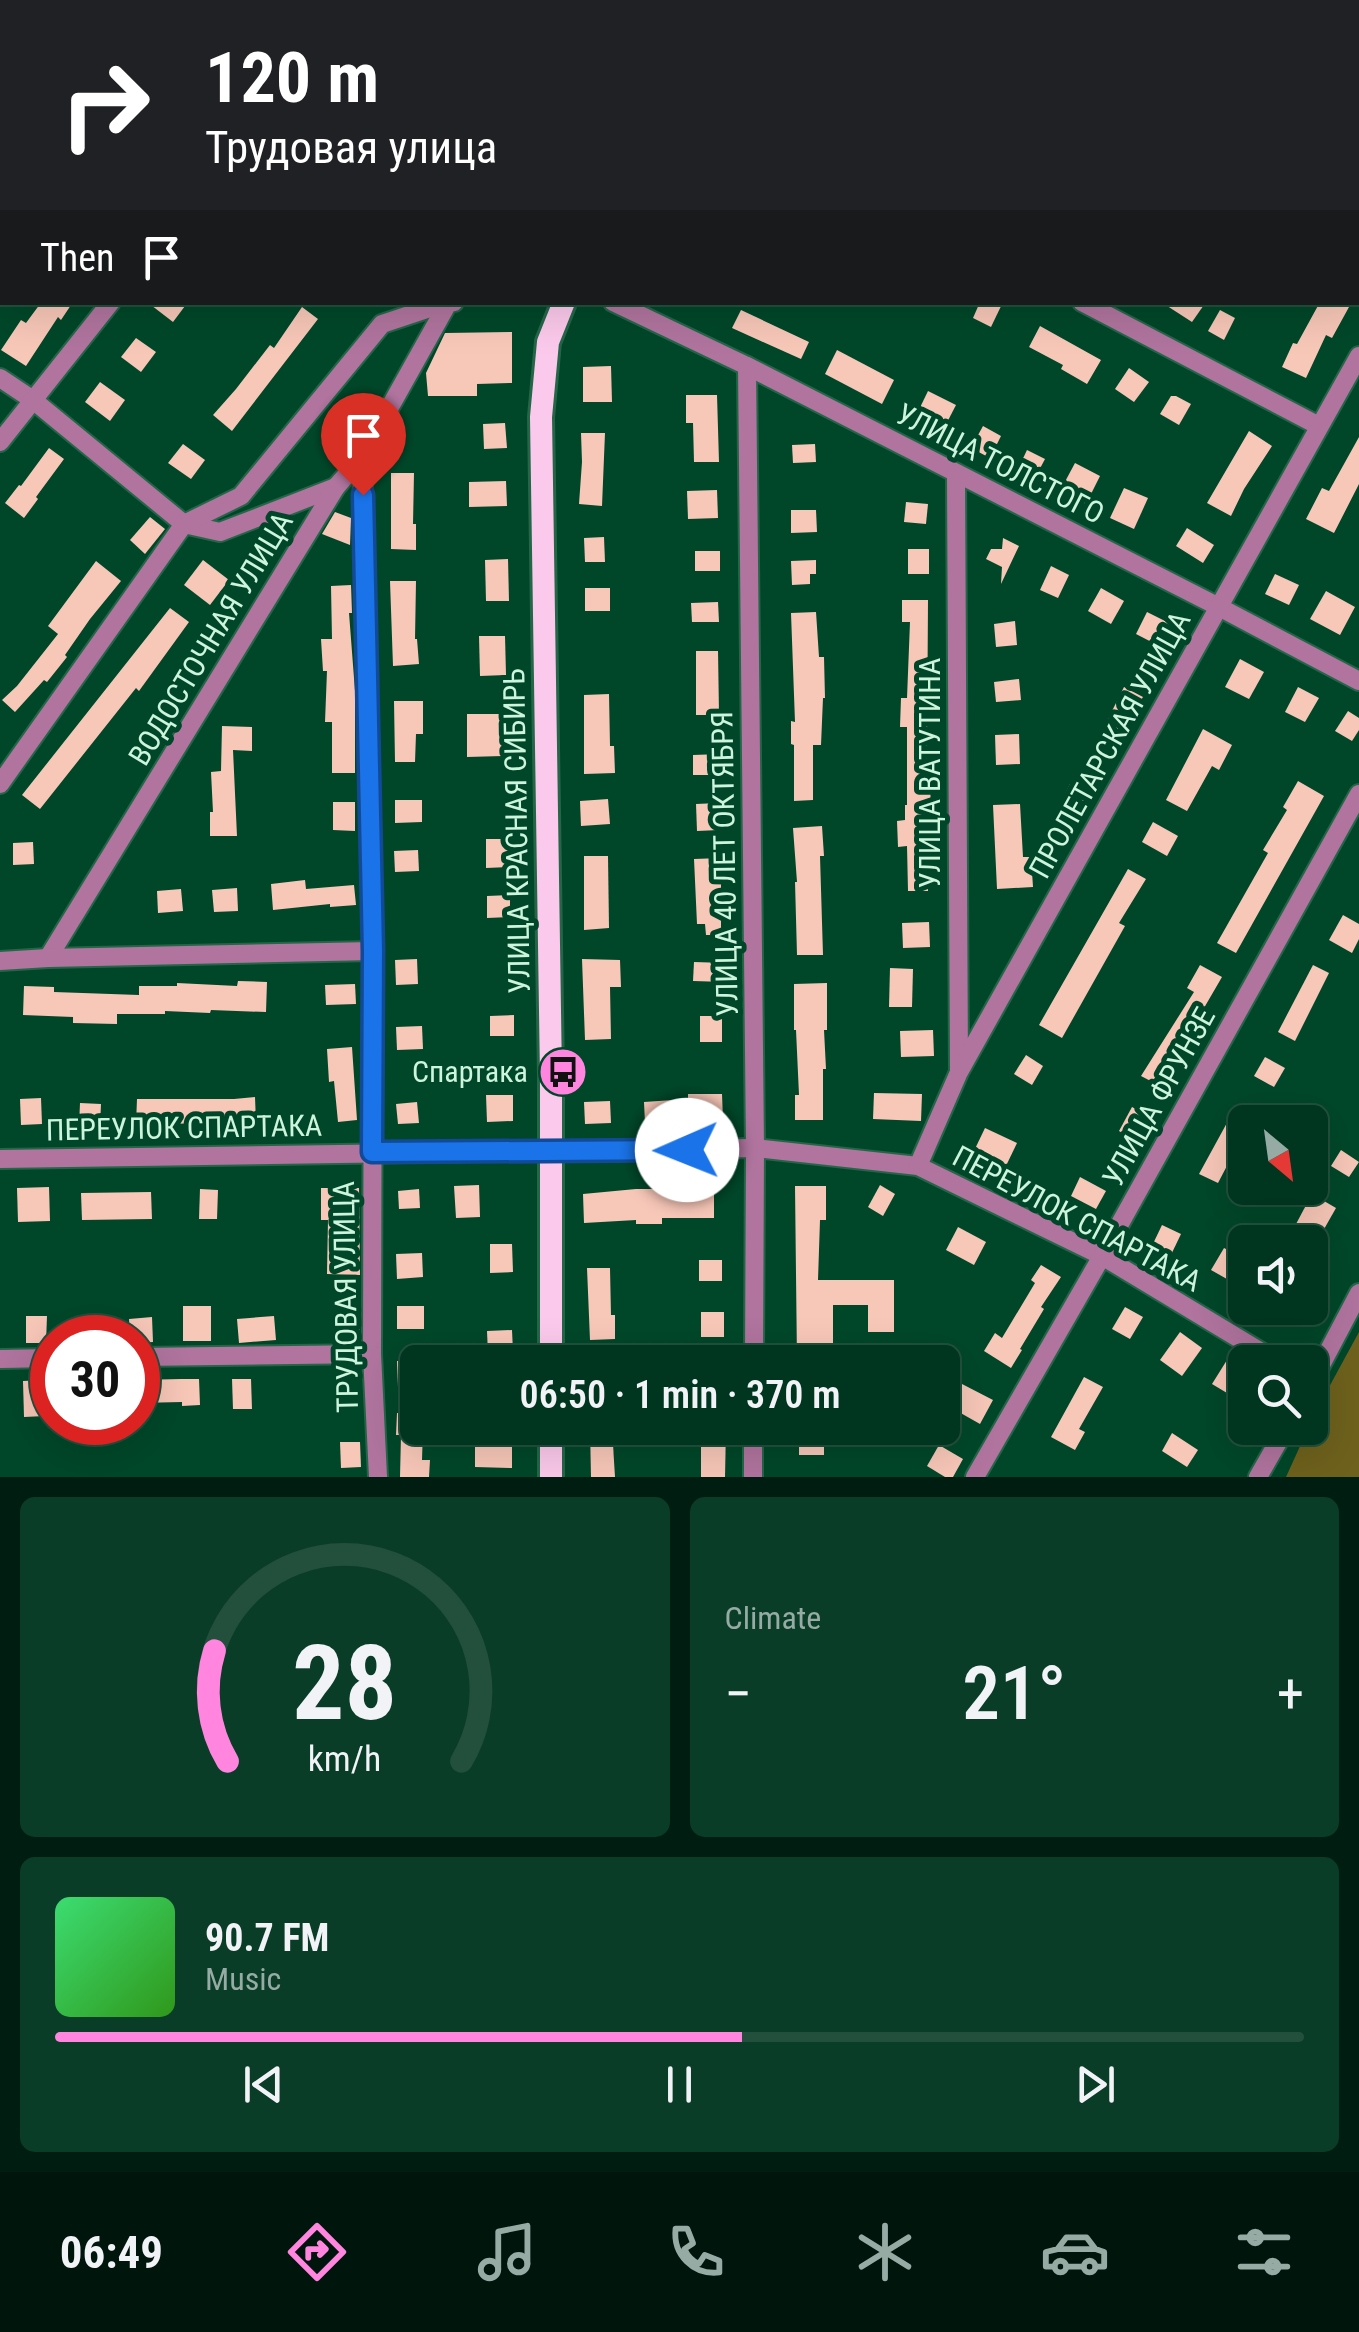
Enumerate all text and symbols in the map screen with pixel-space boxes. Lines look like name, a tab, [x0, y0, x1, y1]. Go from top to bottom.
text: 120 m	[205, 37, 379, 119]
icon: right	[40, 40, 170, 170]
text: Трудовая улица	[205, 121, 497, 174]
icon: arrive	[134, 230, 189, 285]
text: Then	[40, 236, 114, 280]
pin	[321, 393, 406, 496]
street label: УЛИЦА ТОЛСТОГО	[890, 396, 1110, 531]
icon: arrive	[336, 408, 391, 463]
street label: ВОДОСТОЧНАЯ УЛИЦА	[121, 506, 300, 771]
street label: ПРОЛЕТАРСКАЯ УЛИЦА	[1022, 605, 1197, 884]
street label: УЛИЦА ВАТУТИНА	[912, 658, 947, 888]
street label: УЛИЦА КРАСНАЯ СИБИРЬ	[496, 668, 537, 994]
street label: УЛИЦА 40 ЛЕТ ОКТЯБРЯ	[704, 711, 745, 1017]
street label: УЛИЦА ФРУНЗЕ	[1095, 1001, 1222, 1192]
bus stop icon: Спартака	[537, 1046, 589, 1098]
place label: Спартака	[412, 1054, 528, 1089]
position arrow	[635, 1098, 739, 1202]
north arrow	[1228, 1105, 1328, 1205]
map controls	[1228, 1105, 1328, 1445]
street label: ПЕРЕУЛОК СПАРТАКА	[46, 1108, 322, 1147]
street label: ПЕРЕУЛОК СПАРТАКА	[947, 1138, 1207, 1299]
street label: ТРУДОВАЯ УЛИЦА	[326, 1181, 365, 1413]
button: sound	[1228, 1225, 1328, 1325]
speed limit sign: 30	[30, 1315, 160, 1445]
button: search	[1228, 1345, 1328, 1445]
text: 06:50 · 1 min · 370 m	[520, 1373, 840, 1417]
text: Climate	[725, 1599, 821, 1637]
text: 28	[292, 1623, 397, 1744]
text: 21°	[962, 1649, 1067, 1737]
text: −	[725, 1662, 752, 1726]
text: +	[1277, 1662, 1304, 1726]
text: km/h	[308, 1738, 382, 1780]
text: 90.7 FM	[205, 1916, 329, 1960]
text: Music	[205, 1960, 281, 1998]
icon: previous	[236, 2057, 291, 2112]
icon: pause	[652, 2057, 707, 2112]
icon: next	[1068, 2057, 1123, 2112]
icon: directions	[282, 2217, 352, 2287]
icon: music	[472, 2217, 542, 2287]
icon: phone	[661, 2217, 731, 2287]
icon: climate	[850, 2217, 920, 2287]
icon: car	[1040, 2217, 1110, 2287]
icon: filters	[1229, 2217, 1299, 2287]
text: 06:49	[60, 2226, 163, 2279]

